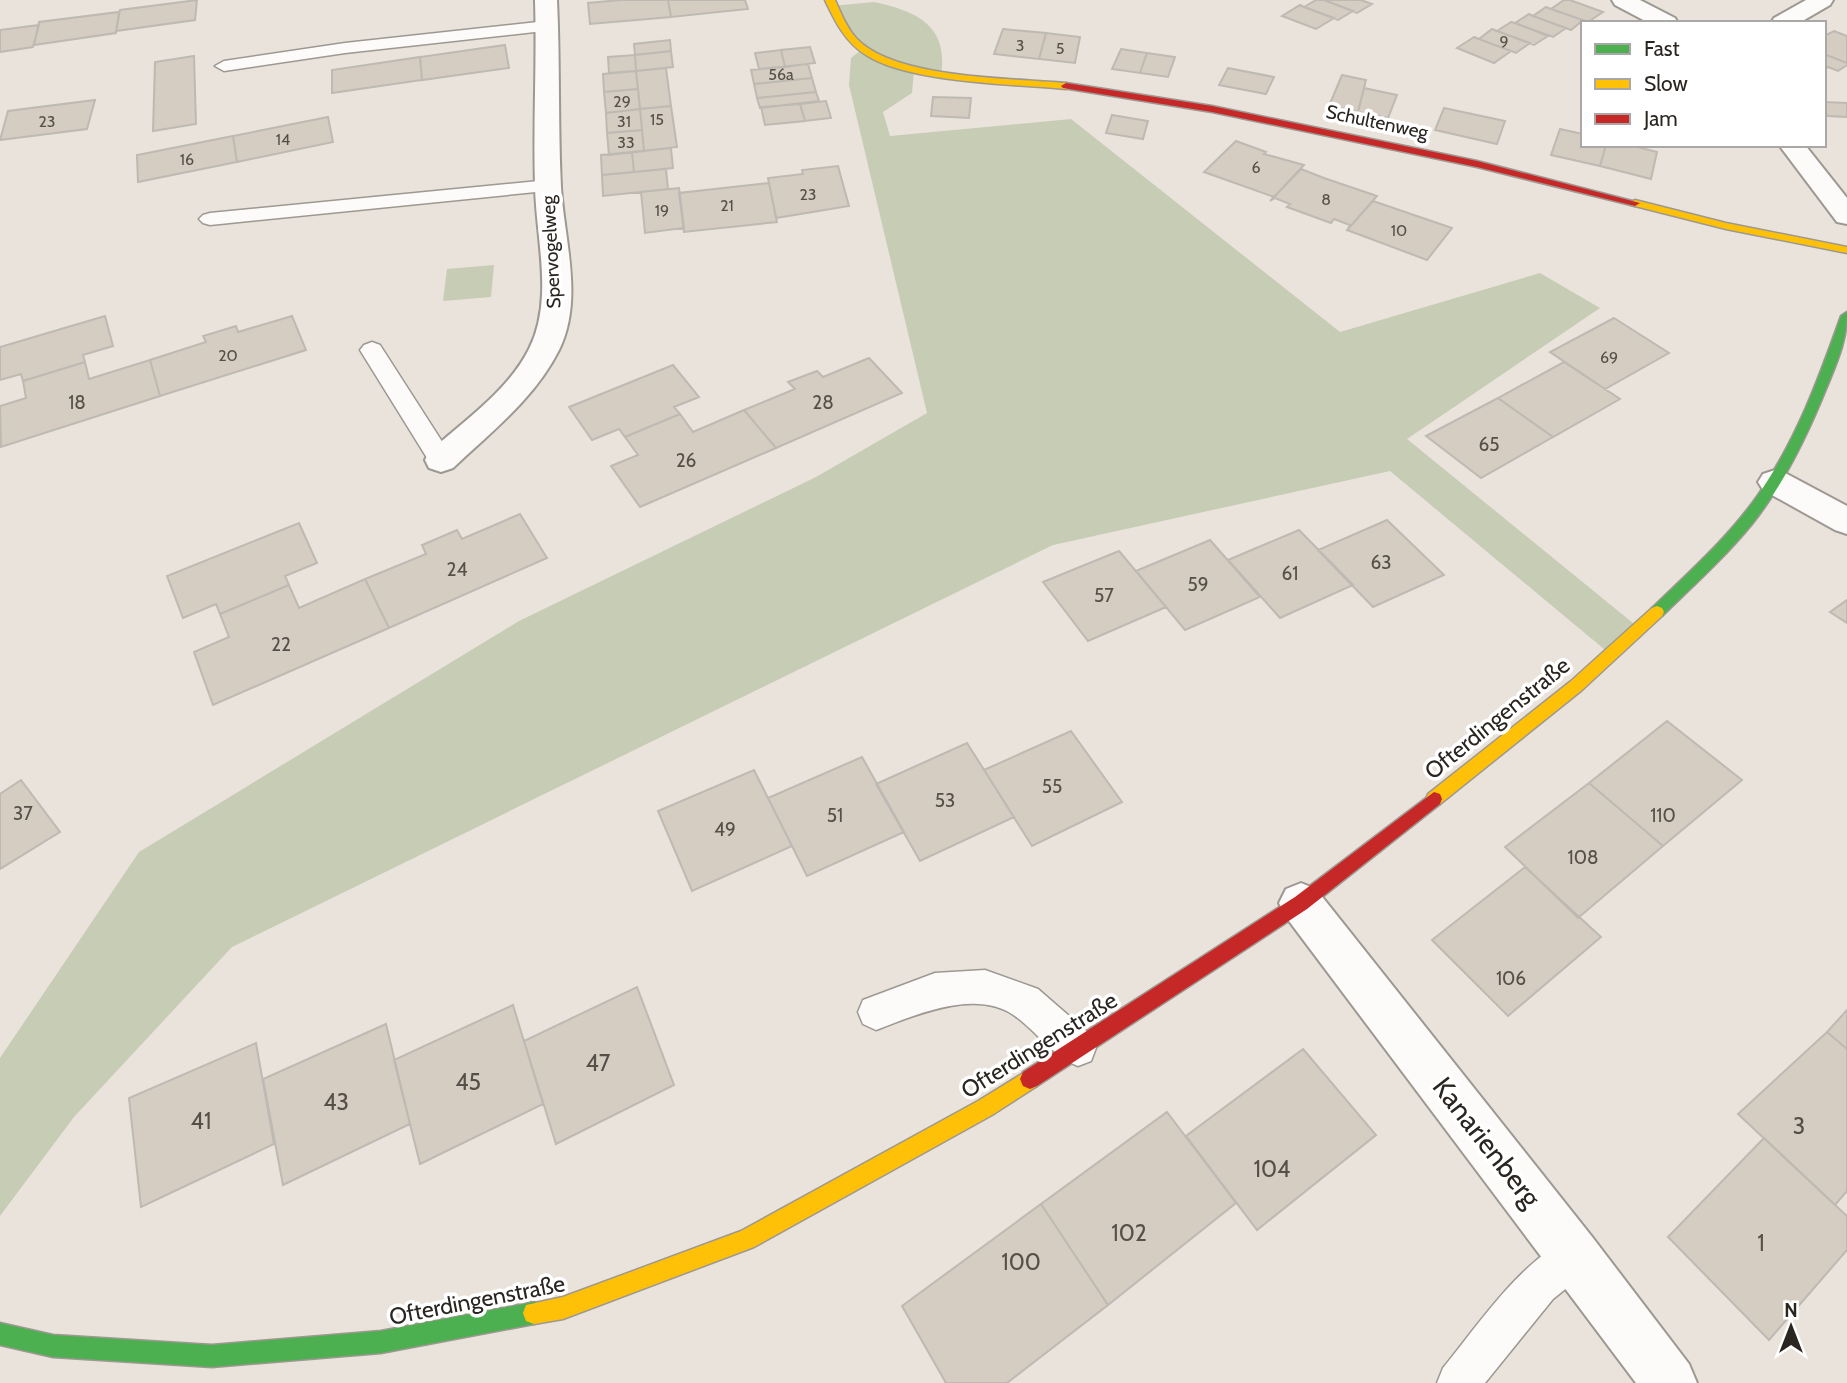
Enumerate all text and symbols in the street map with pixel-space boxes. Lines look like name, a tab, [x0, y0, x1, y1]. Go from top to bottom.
legend	[1581, 21, 1826, 147]
house number: 9	[1499, 32, 1509, 51]
house number: 3	[1016, 36, 1024, 55]
text: Fast	[1644, 36, 1680, 61]
house number: 5	[1056, 39, 1064, 58]
house number: 56a	[768, 65, 794, 84]
text: Slow	[1644, 71, 1688, 96]
house number: 29	[613, 92, 631, 111]
street label: Schultenweg	[1324, 100, 1431, 144]
text: Jam	[1643, 106, 1678, 131]
house number: 15	[650, 110, 664, 129]
house number: 23	[38, 112, 56, 131]
house number: 31	[617, 112, 631, 131]
house number: 14	[276, 130, 290, 149]
house number: 33	[617, 133, 635, 152]
house number: 16	[180, 150, 194, 169]
house number: 6	[1251, 158, 1261, 177]
house number: 23	[799, 185, 817, 204]
house number: 8	[1321, 190, 1331, 209]
street label: Spervogelweg	[537, 194, 565, 309]
house number: 21	[720, 196, 734, 215]
house number: 19	[655, 201, 669, 220]
house number: 10	[1391, 221, 1407, 240]
house number: 20	[218, 346, 238, 365]
house number: 69	[1600, 348, 1618, 367]
house number: 18	[68, 391, 86, 414]
house number: 28	[812, 391, 834, 414]
house number: 65	[1478, 433, 1500, 456]
house number: 26	[676, 449, 696, 472]
house number: 63	[1370, 551, 1392, 574]
house number: 24	[447, 558, 467, 581]
house number: 61	[1282, 562, 1298, 585]
house number: 59	[1187, 573, 1209, 596]
house number: 57	[1094, 584, 1114, 607]
house number: 22	[271, 633, 291, 656]
street label: Ofterdingenstraße	[1419, 651, 1575, 785]
house number: 55	[1042, 775, 1062, 798]
house number: 53	[935, 789, 955, 812]
house number: 37	[13, 802, 33, 825]
house number: 51	[827, 804, 843, 827]
house number: 110	[1650, 804, 1676, 827]
house number: 49	[714, 818, 736, 841]
house number: 108	[1568, 846, 1598, 869]
house number: 106	[1496, 967, 1526, 990]
street label: Ofterdingenstraße	[956, 986, 1122, 1104]
house number: 47	[586, 1049, 611, 1077]
house number: 45	[455, 1068, 481, 1096]
street label: Kanarienberg	[1426, 1070, 1549, 1215]
house number: 43	[323, 1088, 349, 1116]
house number: 41	[191, 1107, 211, 1135]
house number: 3	[1793, 1112, 1805, 1140]
house number: 104	[1254, 1155, 1290, 1183]
house number: 102	[1111, 1219, 1147, 1247]
house number: 1	[1757, 1229, 1765, 1257]
house number: 100	[1001, 1248, 1041, 1276]
street label: Ofterdingenstraße	[387, 1269, 568, 1331]
north arrow	[1756, 1292, 1826, 1362]
text: N	[1784, 1299, 1798, 1322]

